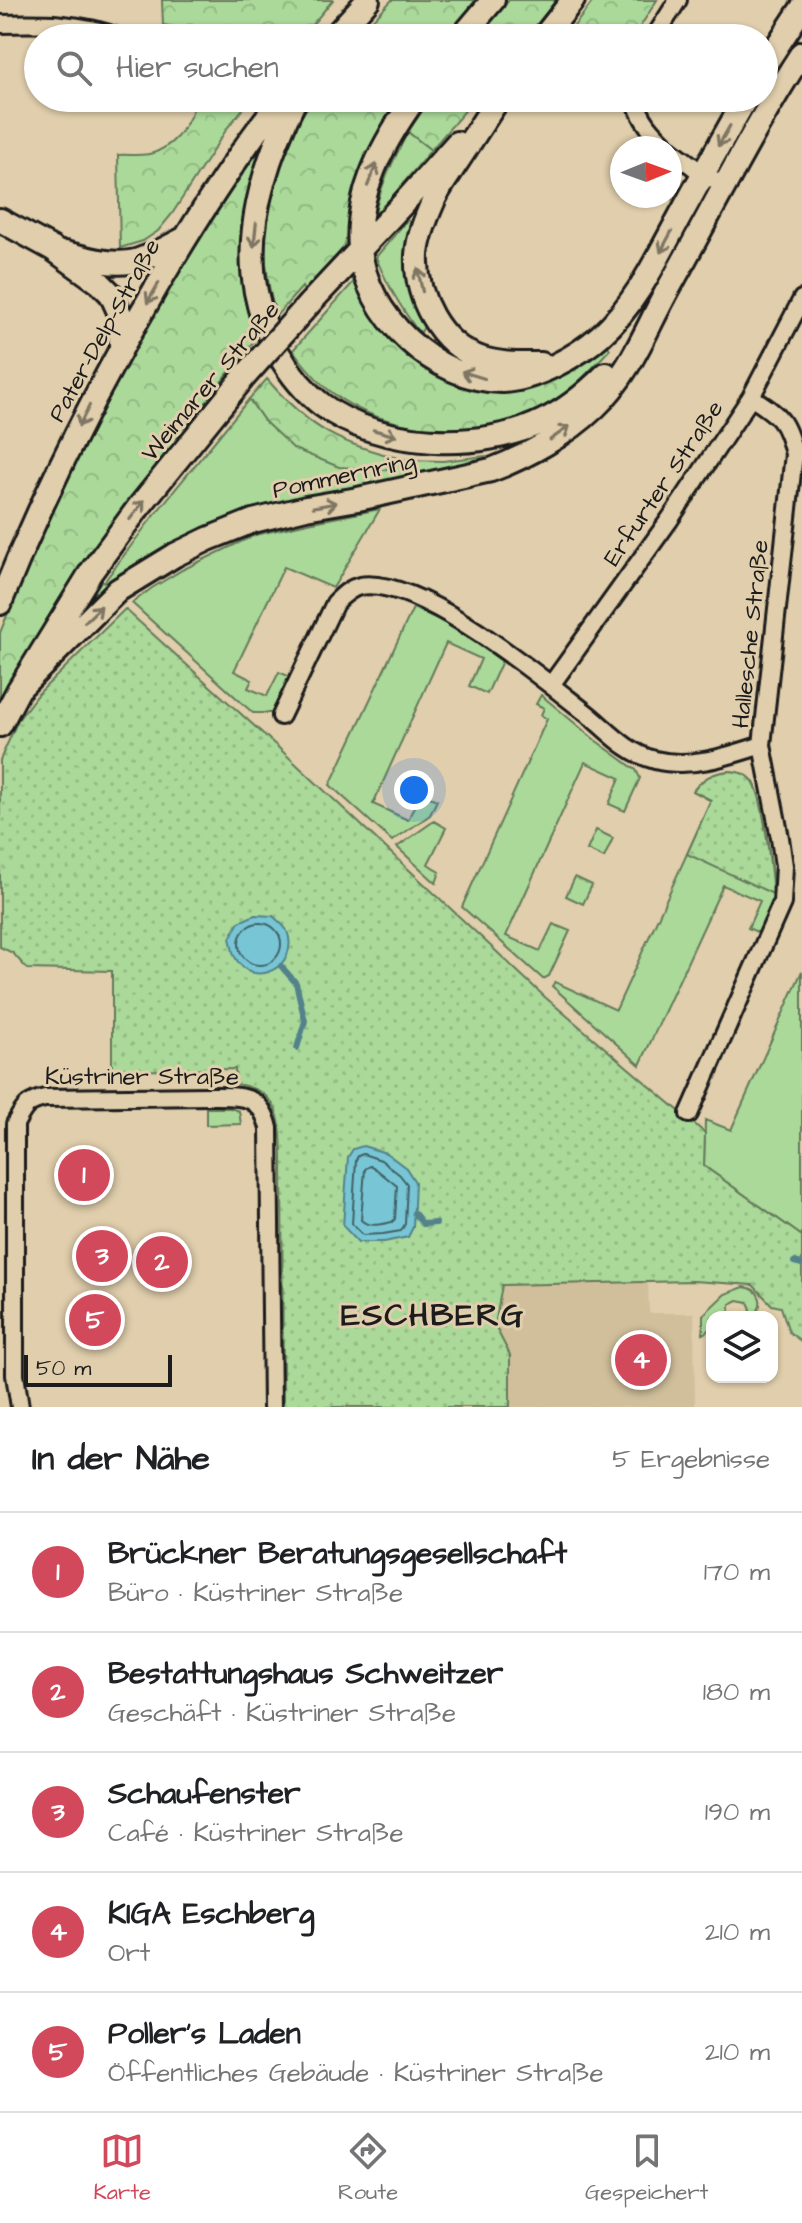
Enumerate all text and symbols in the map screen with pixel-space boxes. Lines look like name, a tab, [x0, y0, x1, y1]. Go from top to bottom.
search box	[24, 24, 778, 112]
icon: search	[52, 46, 96, 90]
text: Hier suchen	[116, 47, 279, 89]
one-way arrow	[716, 124, 732, 147]
north arrow	[610, 136, 682, 208]
one-way arrow	[365, 163, 380, 188]
one-way arrow	[247, 221, 262, 248]
one-way arrow	[657, 230, 673, 254]
street label: Pater-Delp-Straße	[40, 233, 169, 428]
one-way arrow	[412, 268, 427, 294]
one-way arrow	[145, 281, 161, 304]
street label: Weimarer Straße	[134, 294, 288, 469]
one-way arrow	[461, 367, 487, 382]
street label: Erfurter Straße	[596, 394, 732, 573]
one-way arrow	[76, 404, 91, 427]
one-way arrow	[548, 425, 570, 441]
one-way arrow	[372, 426, 398, 441]
street label: Pommernring	[269, 444, 419, 509]
one-way arrow	[312, 496, 337, 511]
one-way arrow	[129, 500, 146, 521]
street label: Hallesche Straße	[724, 538, 778, 730]
one-way arrow	[83, 605, 102, 624]
your location	[394, 770, 434, 810]
street label: Küstriner Straße	[45, 1060, 239, 1094]
pin: 1	[58, 1145, 110, 1205]
pin: 3	[76, 1226, 128, 1286]
pin: 2	[136, 1232, 188, 1292]
pin: 5	[69, 1290, 121, 1350]
district label: ESCHBERG	[341, 1293, 525, 1338]
map controls	[706, 1311, 778, 1383]
button: layers	[706, 1311, 778, 1383]
pin: 4	[615, 1330, 667, 1390]
scale bar	[24, 1351, 172, 1387]
text: 50 m	[36, 1353, 91, 1384]
text: In der Nähe	[32, 1435, 210, 1483]
text: 5 Ergebnisse	[612, 1441, 770, 1477]
text: Brückner Beratungsgesellschaft	[108, 1533, 567, 1575]
text: 1	[56, 1554, 60, 1590]
text: 170 m	[704, 1554, 770, 1590]
text: Büro · Küstriner Straße	[108, 1575, 403, 1611]
text: Bestattungshaus Schweitzer	[108, 1653, 503, 1695]
text: 2	[51, 1674, 65, 1710]
text: 180 m	[703, 1674, 770, 1710]
text: Geschäft · Küstriner Straße	[108, 1695, 456, 1731]
text: Schaufenster	[108, 1773, 301, 1815]
text: 3	[51, 1794, 65, 1830]
text: 190 m	[705, 1794, 770, 1830]
text: Café · Küstriner Straße	[108, 1815, 404, 1851]
text: KIGA Eschberg	[108, 1893, 314, 1935]
text: 4	[49, 1914, 67, 1950]
text: 210 m	[705, 1914, 770, 1950]
text: Ort	[108, 1935, 150, 1971]
text: Poller's Laden	[108, 2013, 301, 2055]
text: 5	[49, 2034, 67, 2070]
text: 210 m	[705, 2034, 770, 2070]
text: Öffentliches Gebäude · Küstriner Straße	[108, 2055, 604, 2091]
tab: Karte	[94, 2129, 151, 2208]
tab: Route	[338, 2129, 398, 2208]
tab: Gespeichert	[585, 2129, 708, 2208]

